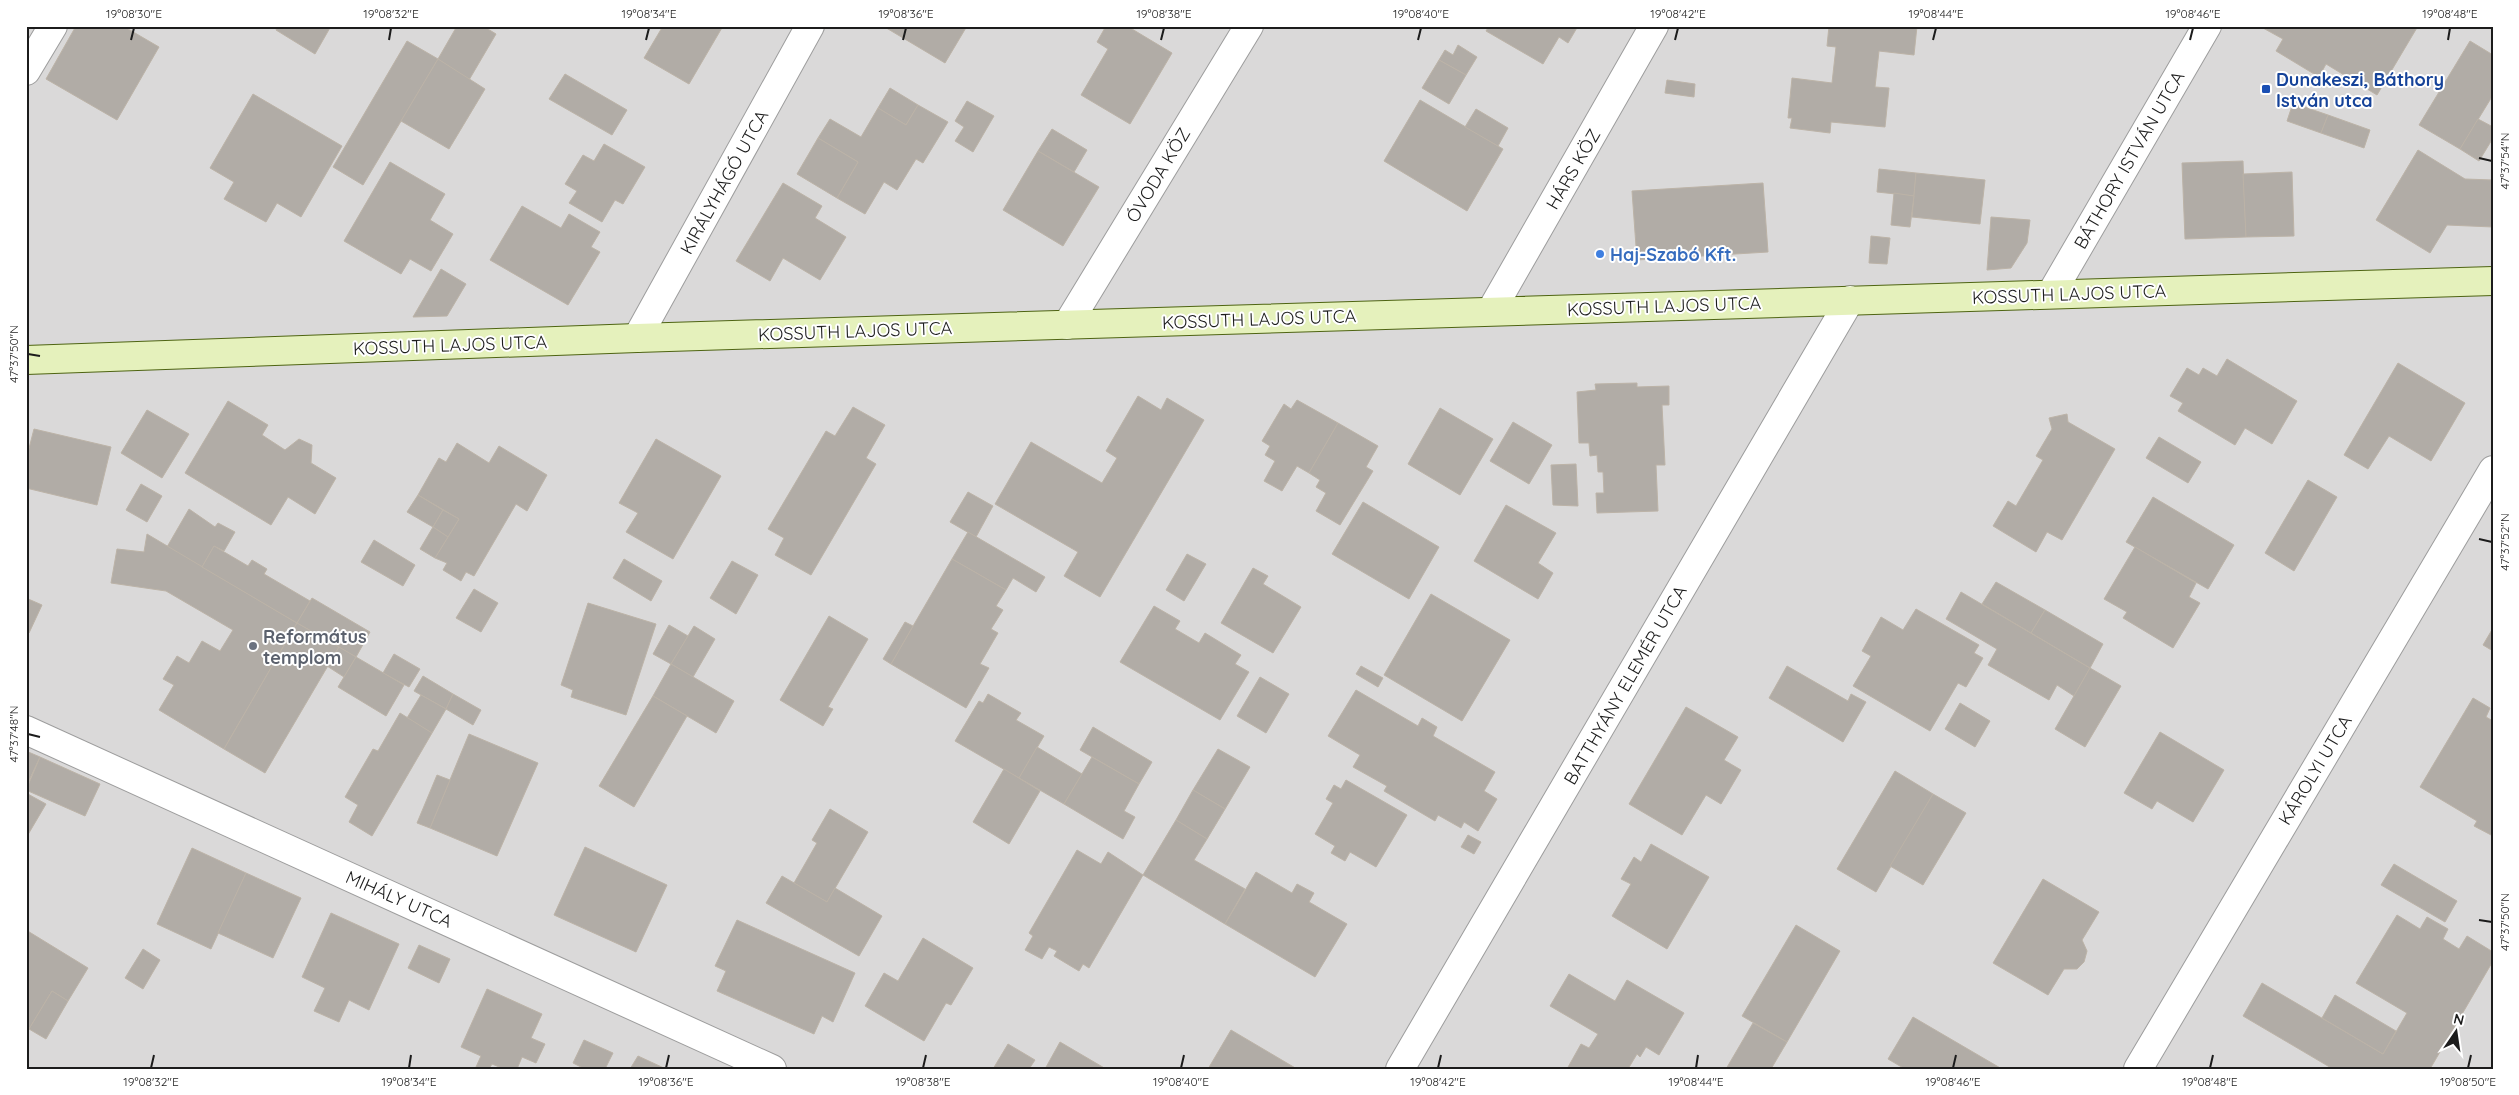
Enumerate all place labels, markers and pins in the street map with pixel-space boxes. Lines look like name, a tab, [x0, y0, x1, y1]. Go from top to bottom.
place label: Dunakeszi, Báthory István utca	[2276, 68, 2444, 112]
marker: Dunakeszi, Báthory István utca	[2260, 83, 2272, 95]
place label: Haj-Szabó Kft.	[1610, 243, 1736, 266]
marker: Haj-Szabó Kft.	[1594, 248, 1606, 260]
place label: Református templom	[263, 625, 367, 669]
marker: Református templom	[247, 640, 259, 652]

